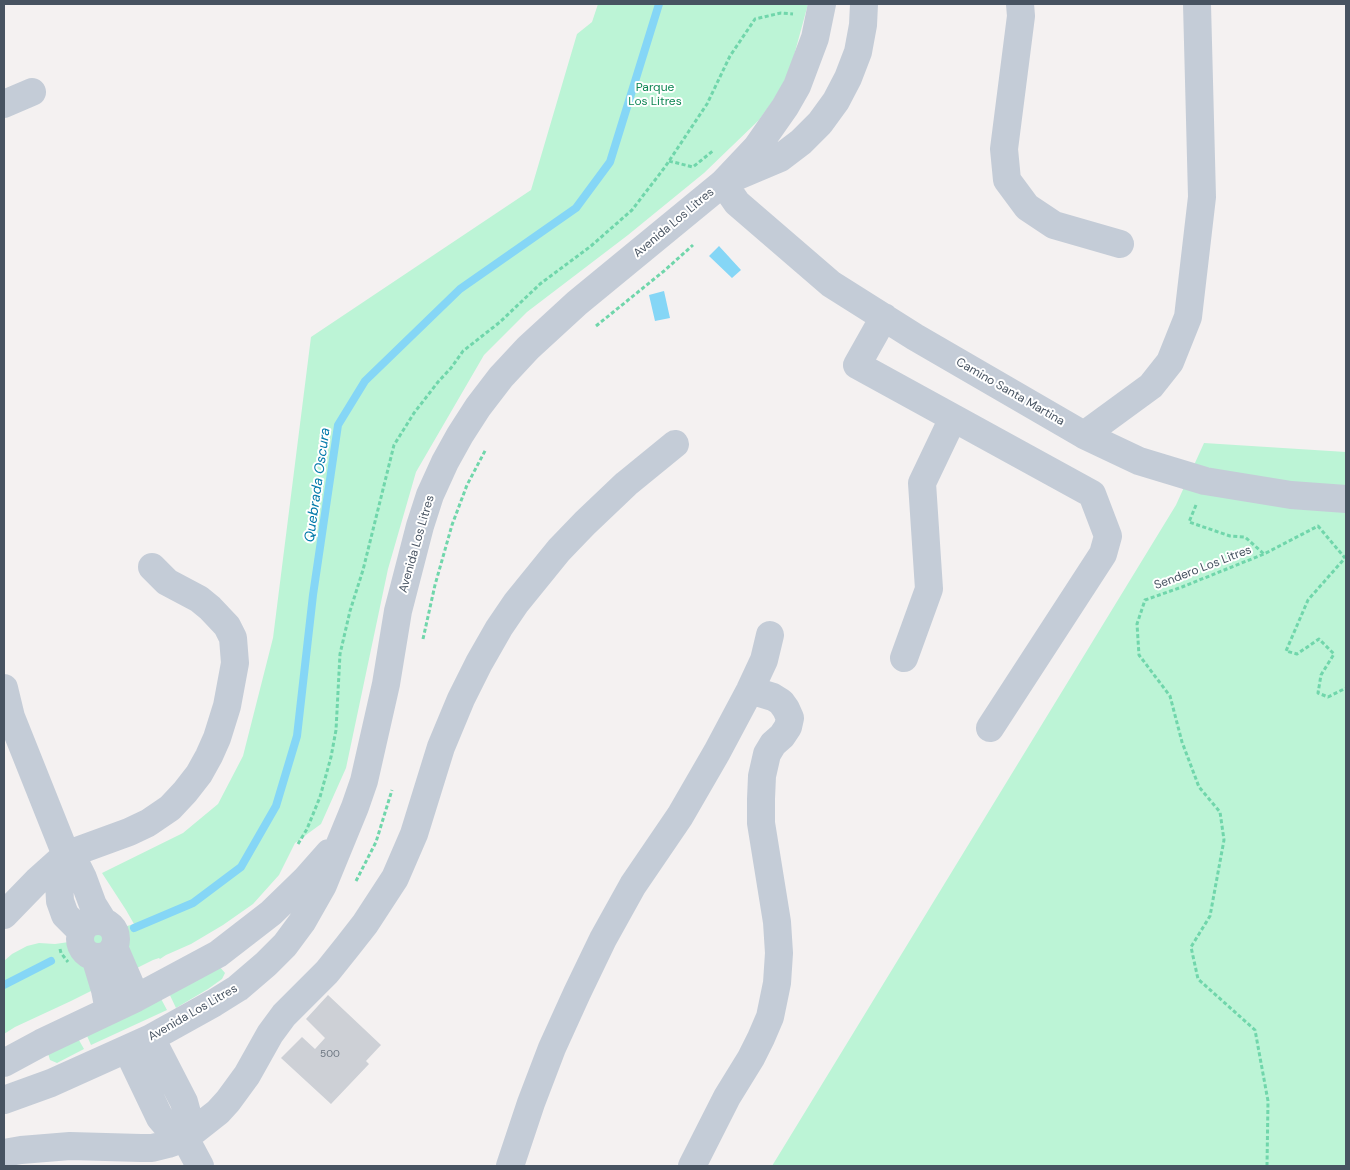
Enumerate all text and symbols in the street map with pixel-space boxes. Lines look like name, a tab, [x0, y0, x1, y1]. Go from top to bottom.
park label: Parque Los Litres	[628, 81, 682, 109]
street label: Avenida Los Litres	[631, 185, 717, 261]
street label: Camino Santa Martina	[953, 355, 1067, 429]
water label: Quebrada Oscura	[302, 427, 334, 543]
street label: Avenida Los Litres	[396, 494, 438, 594]
street label: Sendero Los Litres	[1152, 543, 1254, 593]
street label: Avenida Los Litres	[146, 982, 240, 1044]
house number: 500	[320, 1048, 340, 1060]

